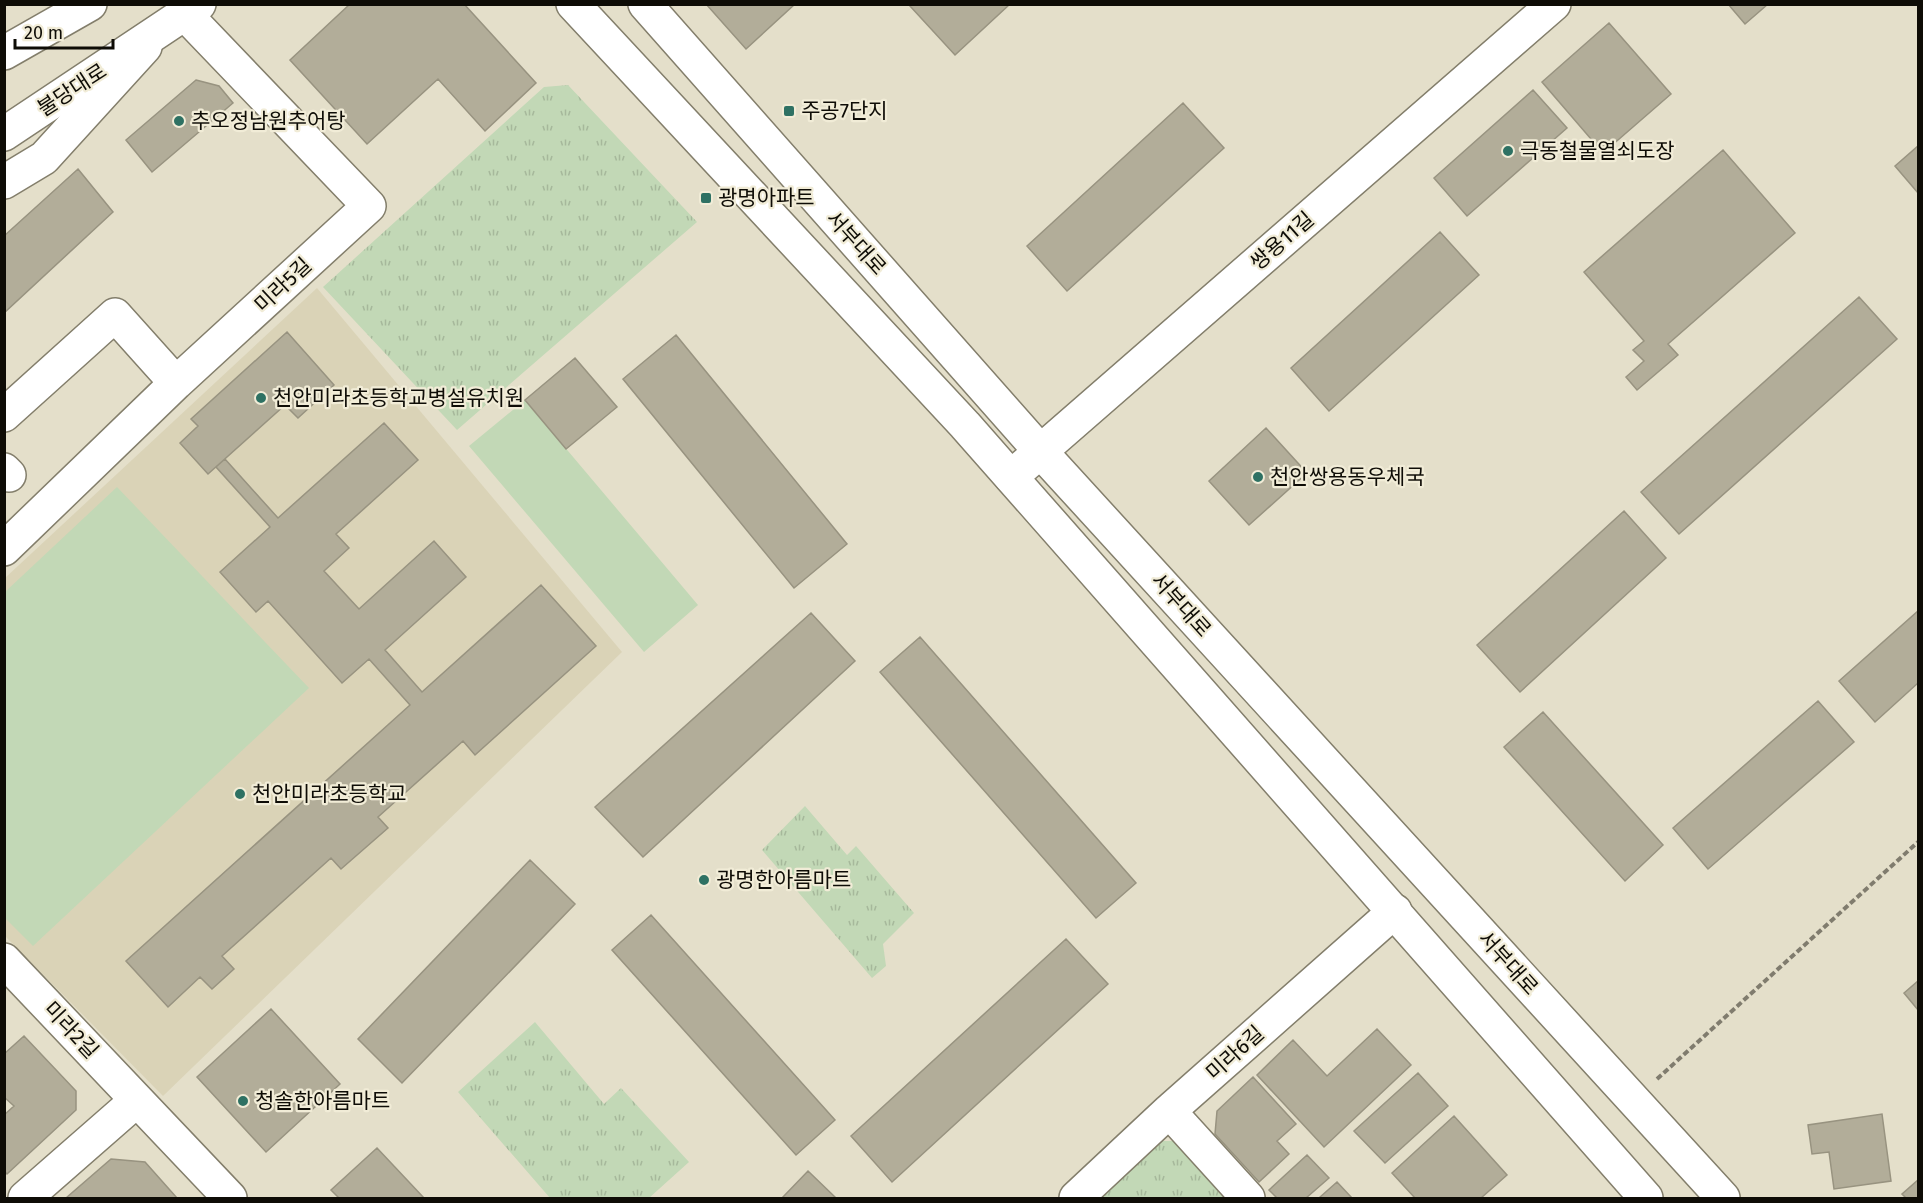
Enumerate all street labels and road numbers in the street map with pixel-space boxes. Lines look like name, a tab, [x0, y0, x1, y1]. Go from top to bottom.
street label: 불당대로	[33, 58, 111, 122]
street label: 서부대로	[820, 206, 892, 280]
street label: 쌍용11길	[1245, 206, 1319, 276]
street label: 미라5길	[249, 252, 317, 318]
street label: 서부대로	[1145, 568, 1217, 642]
street label: 서부대로	[1472, 926, 1544, 1000]
street label: 미라2길	[38, 996, 104, 1064]
street label: 미라6길	[1201, 1020, 1269, 1086]

